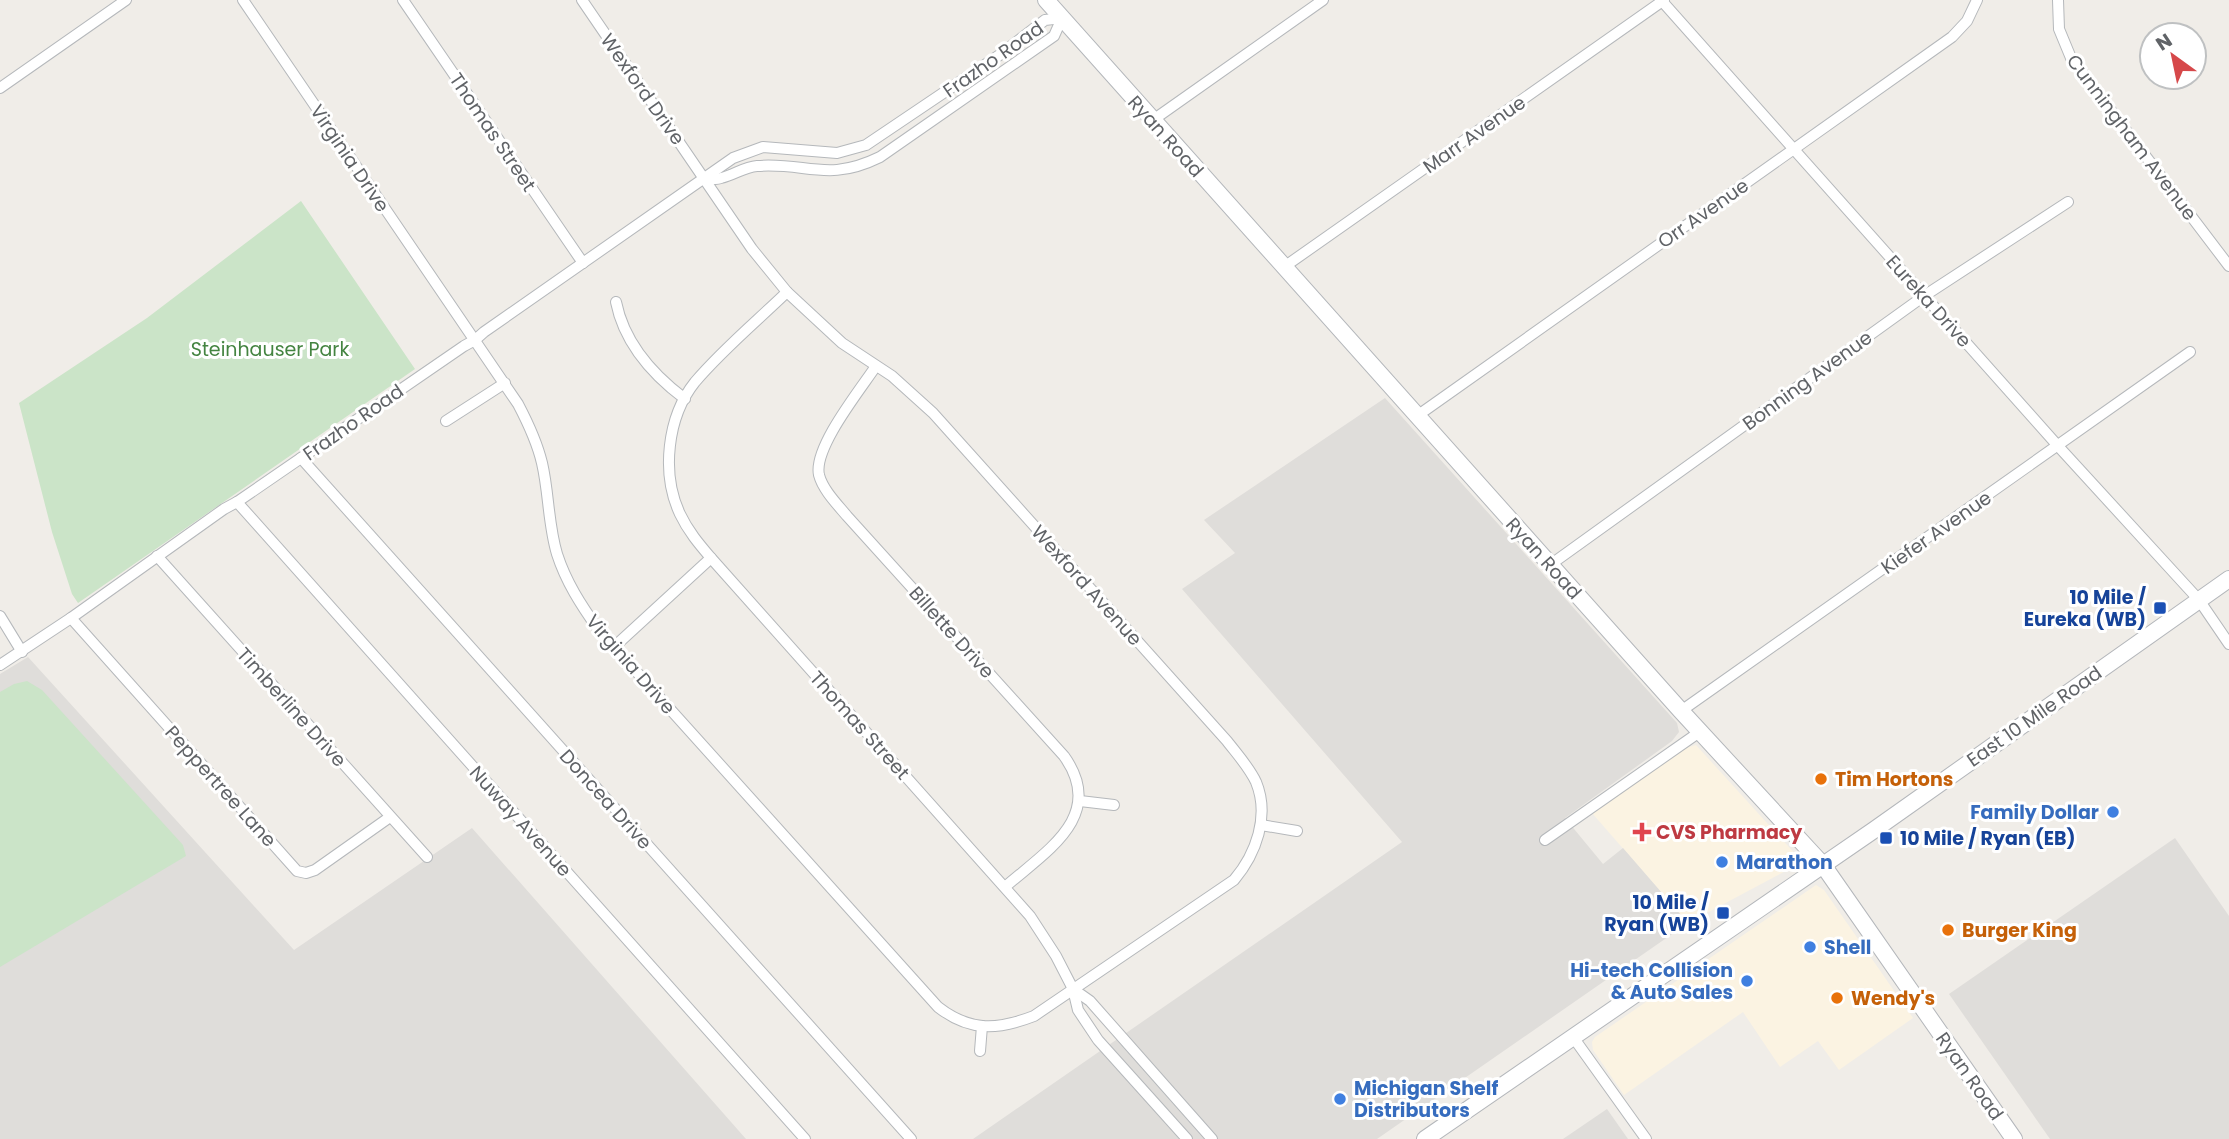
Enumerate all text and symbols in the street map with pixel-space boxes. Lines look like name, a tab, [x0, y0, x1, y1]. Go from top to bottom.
street label: Frazho Road	[938, 15, 1049, 104]
north arrow	[2138, 21, 2208, 91]
text: N	[2151, 27, 2177, 57]
street label: Wexford Drive	[594, 28, 691, 150]
street label: Cunningham Avenue	[2060, 49, 2203, 226]
street label: Thomas Street	[443, 68, 542, 197]
street label: Ryan Road	[1122, 89, 1210, 183]
street label: Marr Avenue	[1417, 89, 1531, 180]
street label: Virginia Drive	[304, 99, 396, 217]
street label: Orr Avenue	[1652, 172, 1754, 255]
street label: Eureka Drive	[1880, 249, 1978, 354]
street label: Bonning Avenue	[1737, 324, 1878, 437]
park label: Steinhauser Park	[191, 336, 349, 363]
street label: Frazho Road	[298, 378, 409, 467]
street label: Kiefer Avenue	[1876, 484, 1997, 581]
street label: Ryan Road	[1500, 511, 1588, 605]
street label: Wexford Avenue	[1025, 519, 1148, 652]
street label: Billette Drive	[903, 580, 1000, 684]
place label: 10 Mile / Eureka (WB)	[2024, 584, 2146, 633]
marker: 10 Mile / Eureka (WB)	[2152, 600, 2168, 616]
street label: Virginia Drive	[580, 608, 682, 720]
street label: Timberline Drive	[231, 642, 353, 773]
street label: East 10 Mile Road	[1961, 660, 2107, 773]
street label: Thomas Street	[804, 665, 916, 786]
street label: Peppertree Lane	[159, 720, 283, 853]
street label: Doncea Drive	[553, 743, 658, 855]
street label: Nuway Avenue	[463, 760, 578, 883]
place label: Tim Hortons	[1835, 766, 1953, 793]
marker: Tim Hortons	[1813, 771, 1829, 787]
place label: Family Dollar	[1970, 799, 2099, 826]
marker: Family Dollar	[2105, 804, 2121, 820]
place label: CVS Pharmacy	[1656, 819, 1803, 846]
marker: CVS Pharmacy	[1634, 824, 1650, 840]
place label: 10 Mile / Ryan (EB)	[1900, 825, 2076, 852]
marker: 10 Mile / Ryan (EB)	[1878, 830, 1894, 846]
place label: Marathon	[1736, 849, 1833, 876]
marker: Marathon	[1714, 854, 1730, 870]
place label: 10 Mile / Ryan (WB)	[1604, 889, 1709, 938]
marker: 10 Mile / Ryan (WB)	[1715, 905, 1731, 921]
place label: Burger King	[1962, 917, 2077, 944]
marker: Burger King	[1940, 922, 1956, 938]
place label: Shell	[1824, 934, 1871, 961]
marker: Shell	[1802, 939, 1818, 955]
place label: Hi-tech Collision & Auto Sales	[1570, 957, 1733, 1006]
marker: Hi-tech Collision & Auto Sales	[1739, 973, 1755, 989]
place label: Wendy's	[1851, 985, 1935, 1012]
marker: Wendy's	[1829, 990, 1845, 1006]
street label: Ryan Road	[1929, 1027, 2010, 1126]
place label: Michigan Shelf Distributors	[1354, 1075, 1498, 1124]
marker: Michigan Shelf Distributors	[1332, 1091, 1348, 1107]

